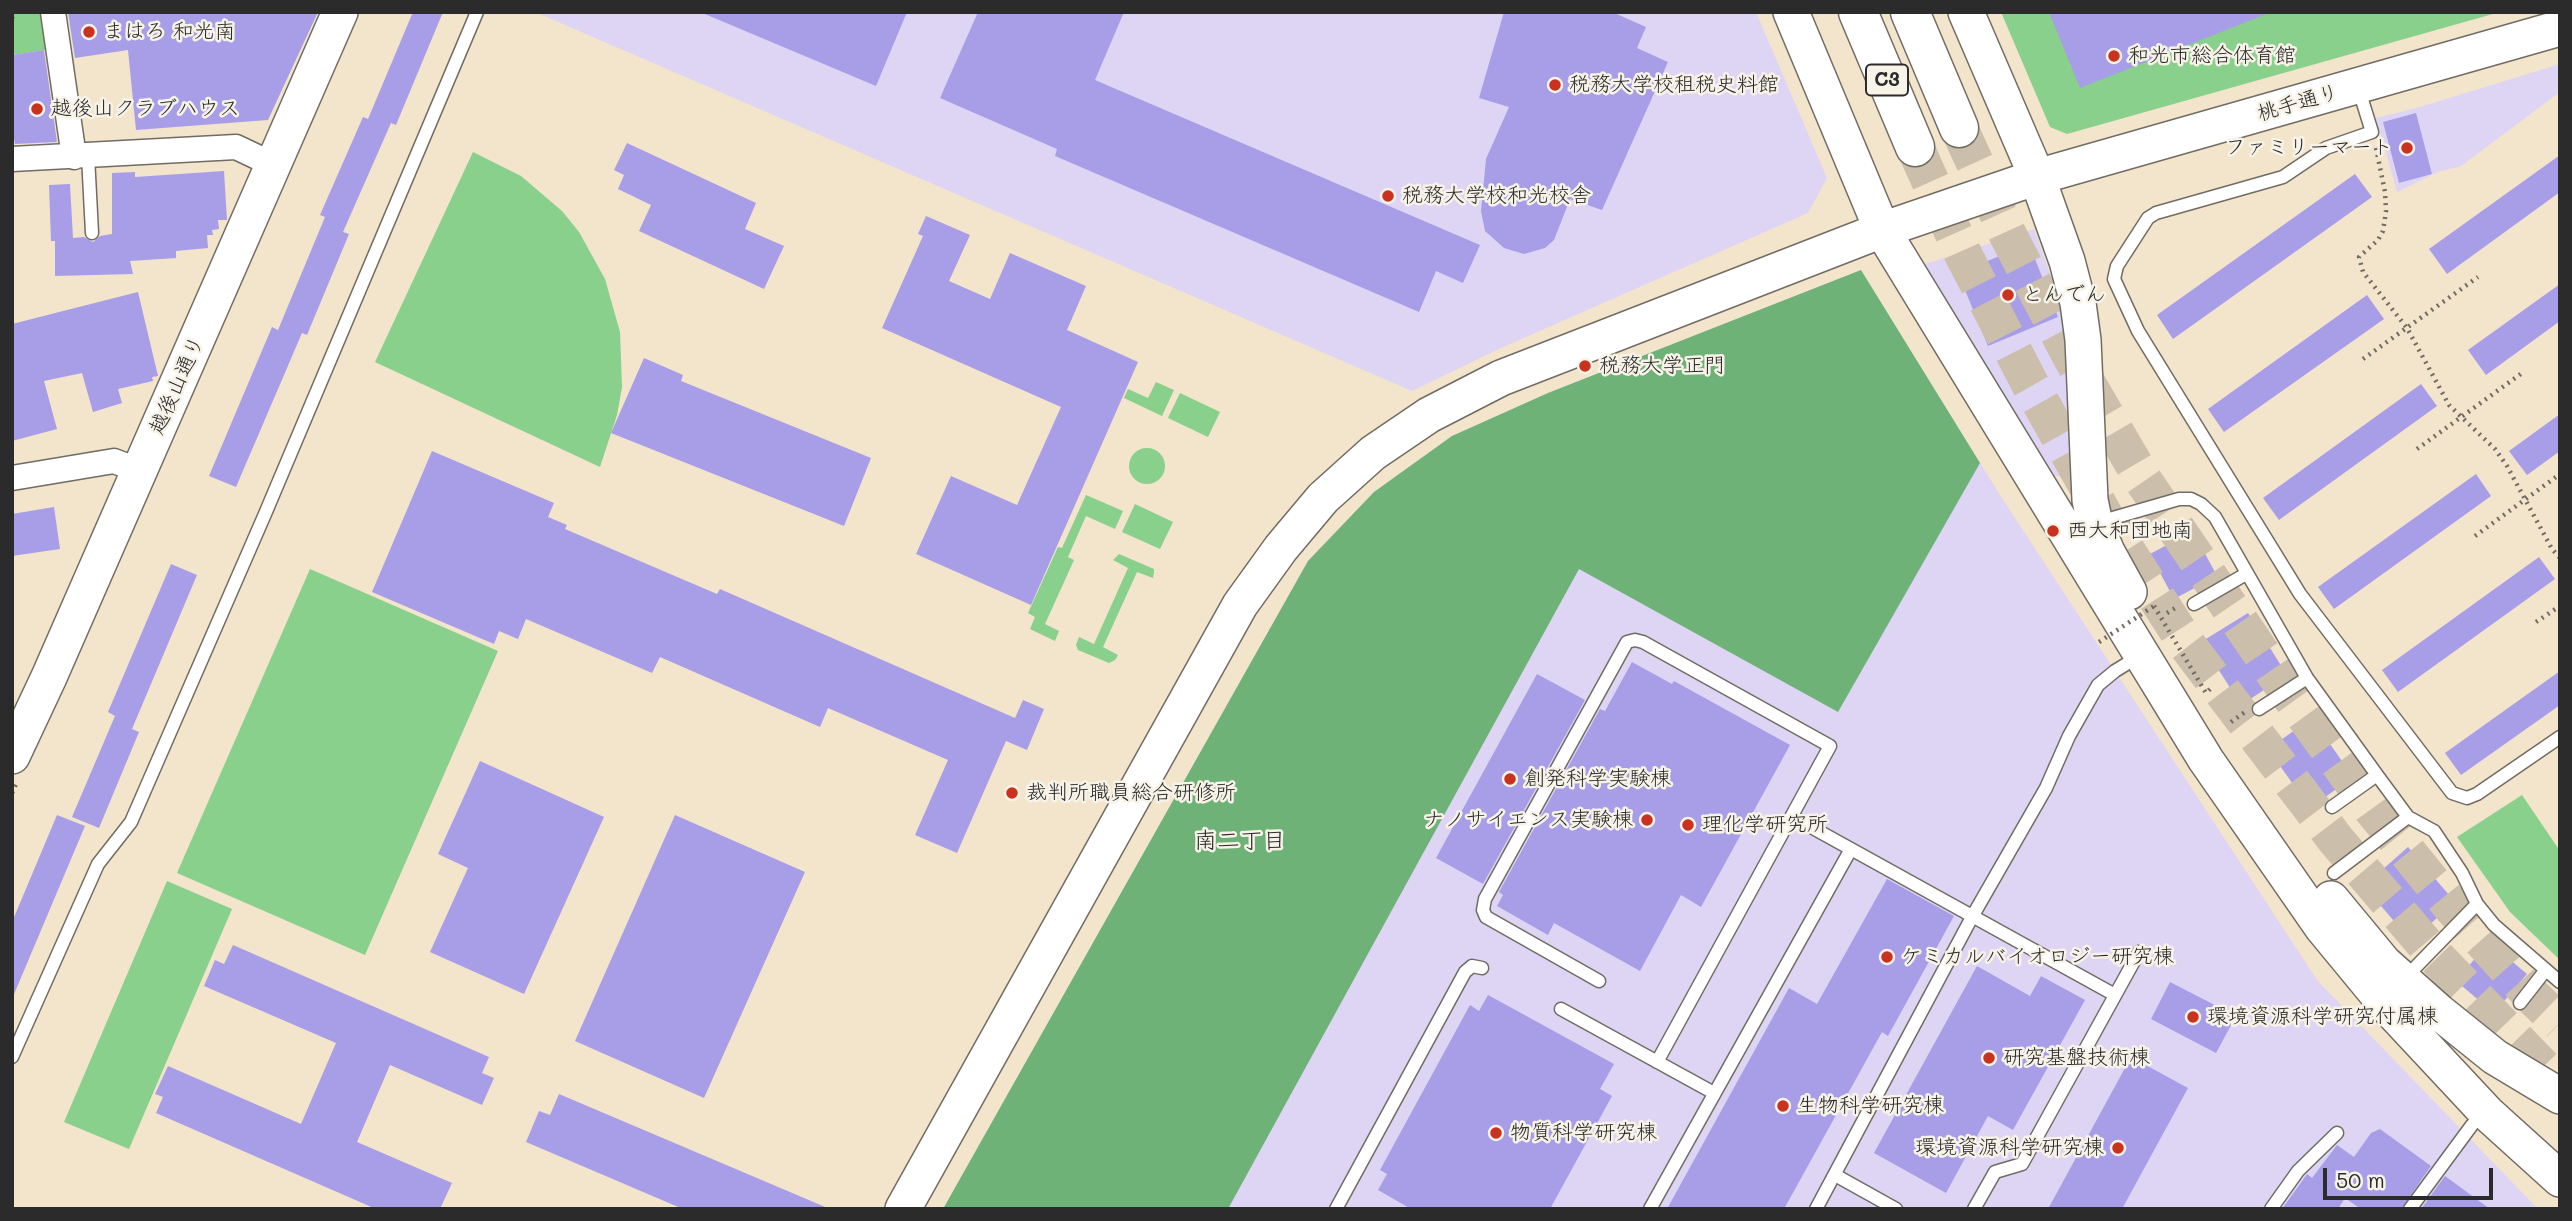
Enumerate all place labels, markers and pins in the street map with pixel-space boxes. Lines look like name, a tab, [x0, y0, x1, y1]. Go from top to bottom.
place label: まはろ 和光南	[103, 19, 236, 45]
marker: まはろ 和光南	[81, 24, 97, 40]
place label: 和光市総合体育館	[2128, 43, 2296, 69]
marker: 和光市総合体育館	[2106, 48, 2122, 64]
place label: 税務大学校租税史料館	[1569, 72, 1779, 98]
marker: 税務大学校租税史料館	[1547, 77, 1563, 93]
place label: 越後山クラブハウス	[51, 96, 240, 122]
marker: 越後山クラブハウス	[29, 101, 45, 117]
place label: ファミリーマート	[2225, 135, 2393, 161]
marker: ファミリーマート	[2399, 140, 2415, 156]
place label: 税務大学校和光校舎	[1402, 183, 1591, 209]
marker: 税務大学校和光校舎	[1380, 188, 1396, 204]
place label: とんでん	[2022, 282, 2106, 308]
marker: とんでん	[2000, 287, 2016, 303]
place label: 税務大学正門	[1599, 353, 1725, 379]
marker: 税務大学正門	[1577, 358, 1593, 374]
place label: 西大和団地南	[2067, 518, 2193, 544]
marker: 西大和団地南	[2045, 523, 2061, 539]
place label: 創発科学実験棟	[1524, 766, 1671, 792]
marker: 創発科学実験棟	[1502, 771, 1518, 787]
place label: 裁判所職員総合研修所	[1026, 780, 1236, 806]
marker: 裁判所職員総合研修所	[1004, 785, 1020, 801]
place label: ナノサイエンス実験棟	[1423, 807, 1633, 833]
marker: ナノサイエンス実験棟	[1639, 812, 1655, 828]
place label: 理化学研究所	[1702, 812, 1828, 838]
marker: 理化学研究所	[1680, 817, 1696, 833]
place label: ケミカルバイオロジー研究棟	[1901, 944, 2174, 970]
marker: ケミカルバイオロジー研究棟	[1879, 949, 1895, 965]
place label: 環境資源科学研究付属棟	[2207, 1004, 2438, 1030]
marker: 環境資源科学研究付属棟	[2185, 1009, 2201, 1025]
place label: 研究基盤技術棟	[2003, 1045, 2150, 1071]
marker: 研究基盤技術棟	[1981, 1050, 1997, 1066]
place label: 生物科学研究棟	[1797, 1093, 1944, 1119]
marker: 生物科学研究棟	[1775, 1098, 1791, 1114]
place label: 物質科学研究棟	[1510, 1120, 1657, 1146]
marker: 物質科学研究棟	[1488, 1125, 1504, 1141]
place label: 環境資源科学研究棟	[1915, 1135, 2104, 1161]
marker: 環境資源科学研究棟	[2110, 1140, 2126, 1156]

